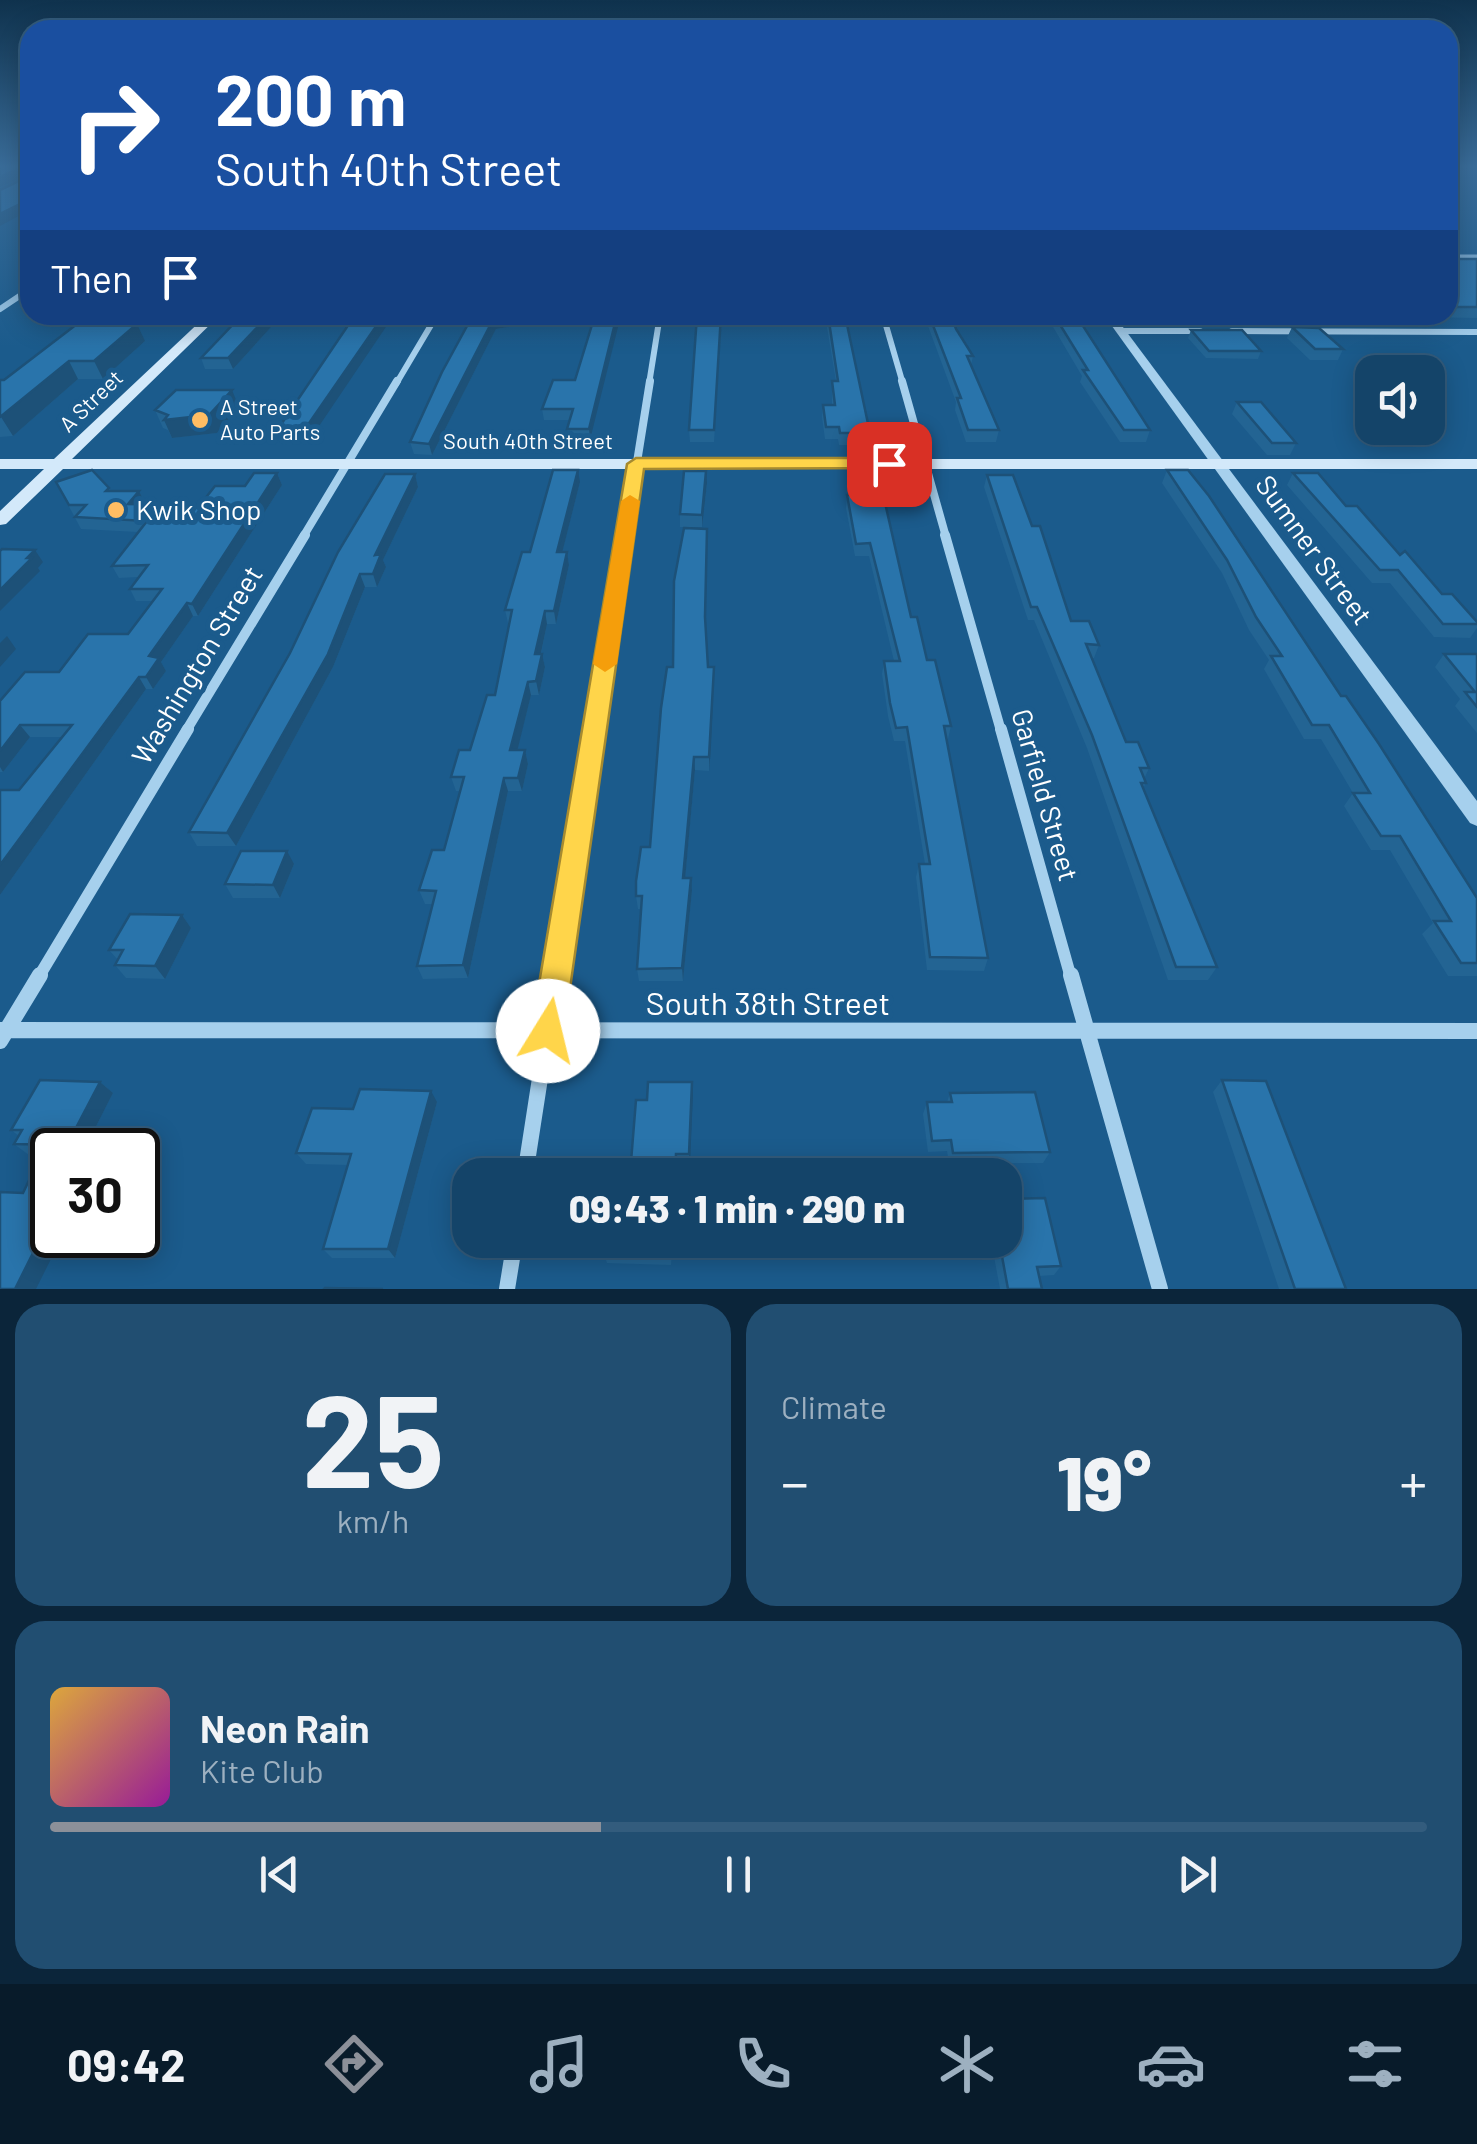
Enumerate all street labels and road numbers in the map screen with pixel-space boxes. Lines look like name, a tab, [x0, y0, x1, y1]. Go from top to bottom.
street label: A Street	[53, 364, 127, 437]
street label: South 40th Street	[443, 427, 613, 453]
street label: Sumner Street	[1249, 468, 1380, 631]
street label: Washington Street	[124, 559, 269, 770]
street label: Garfield Street	[1005, 705, 1087, 885]
street label: South 38th Street	[646, 983, 890, 1021]

